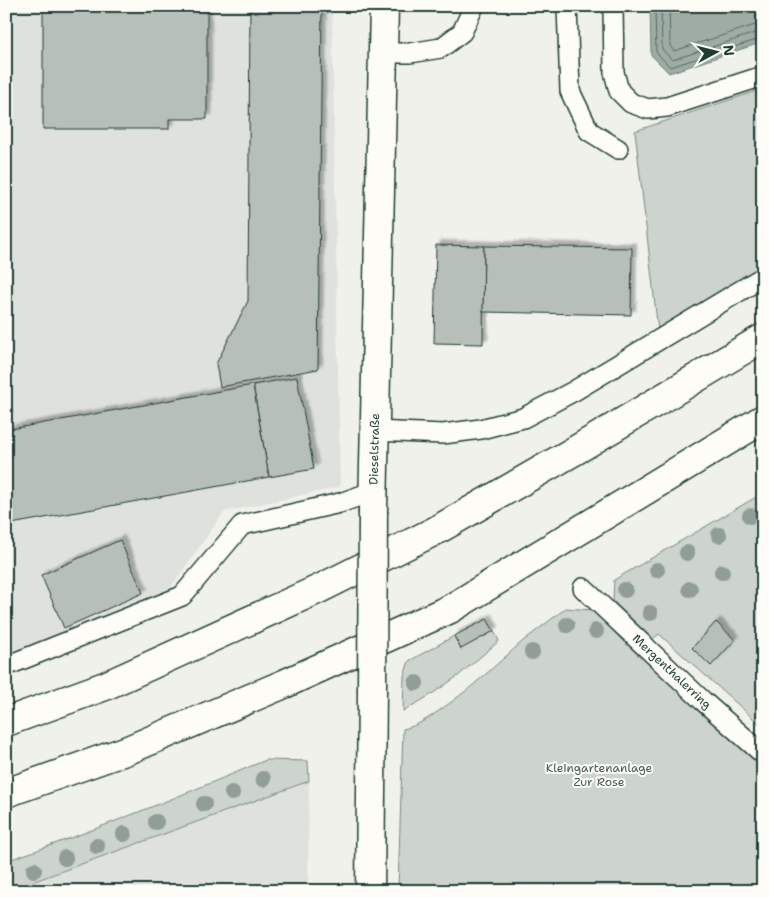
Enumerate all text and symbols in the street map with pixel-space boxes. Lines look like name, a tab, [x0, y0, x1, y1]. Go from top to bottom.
north arrow	[692, 28, 742, 78]
text: N	[719, 44, 739, 57]
street label: Dieselstraße	[366, 413, 383, 485]
street label: Mergenthalerring	[629, 631, 715, 713]
park label: Kleingartenanlage Zur Rose	[546, 760, 653, 790]

